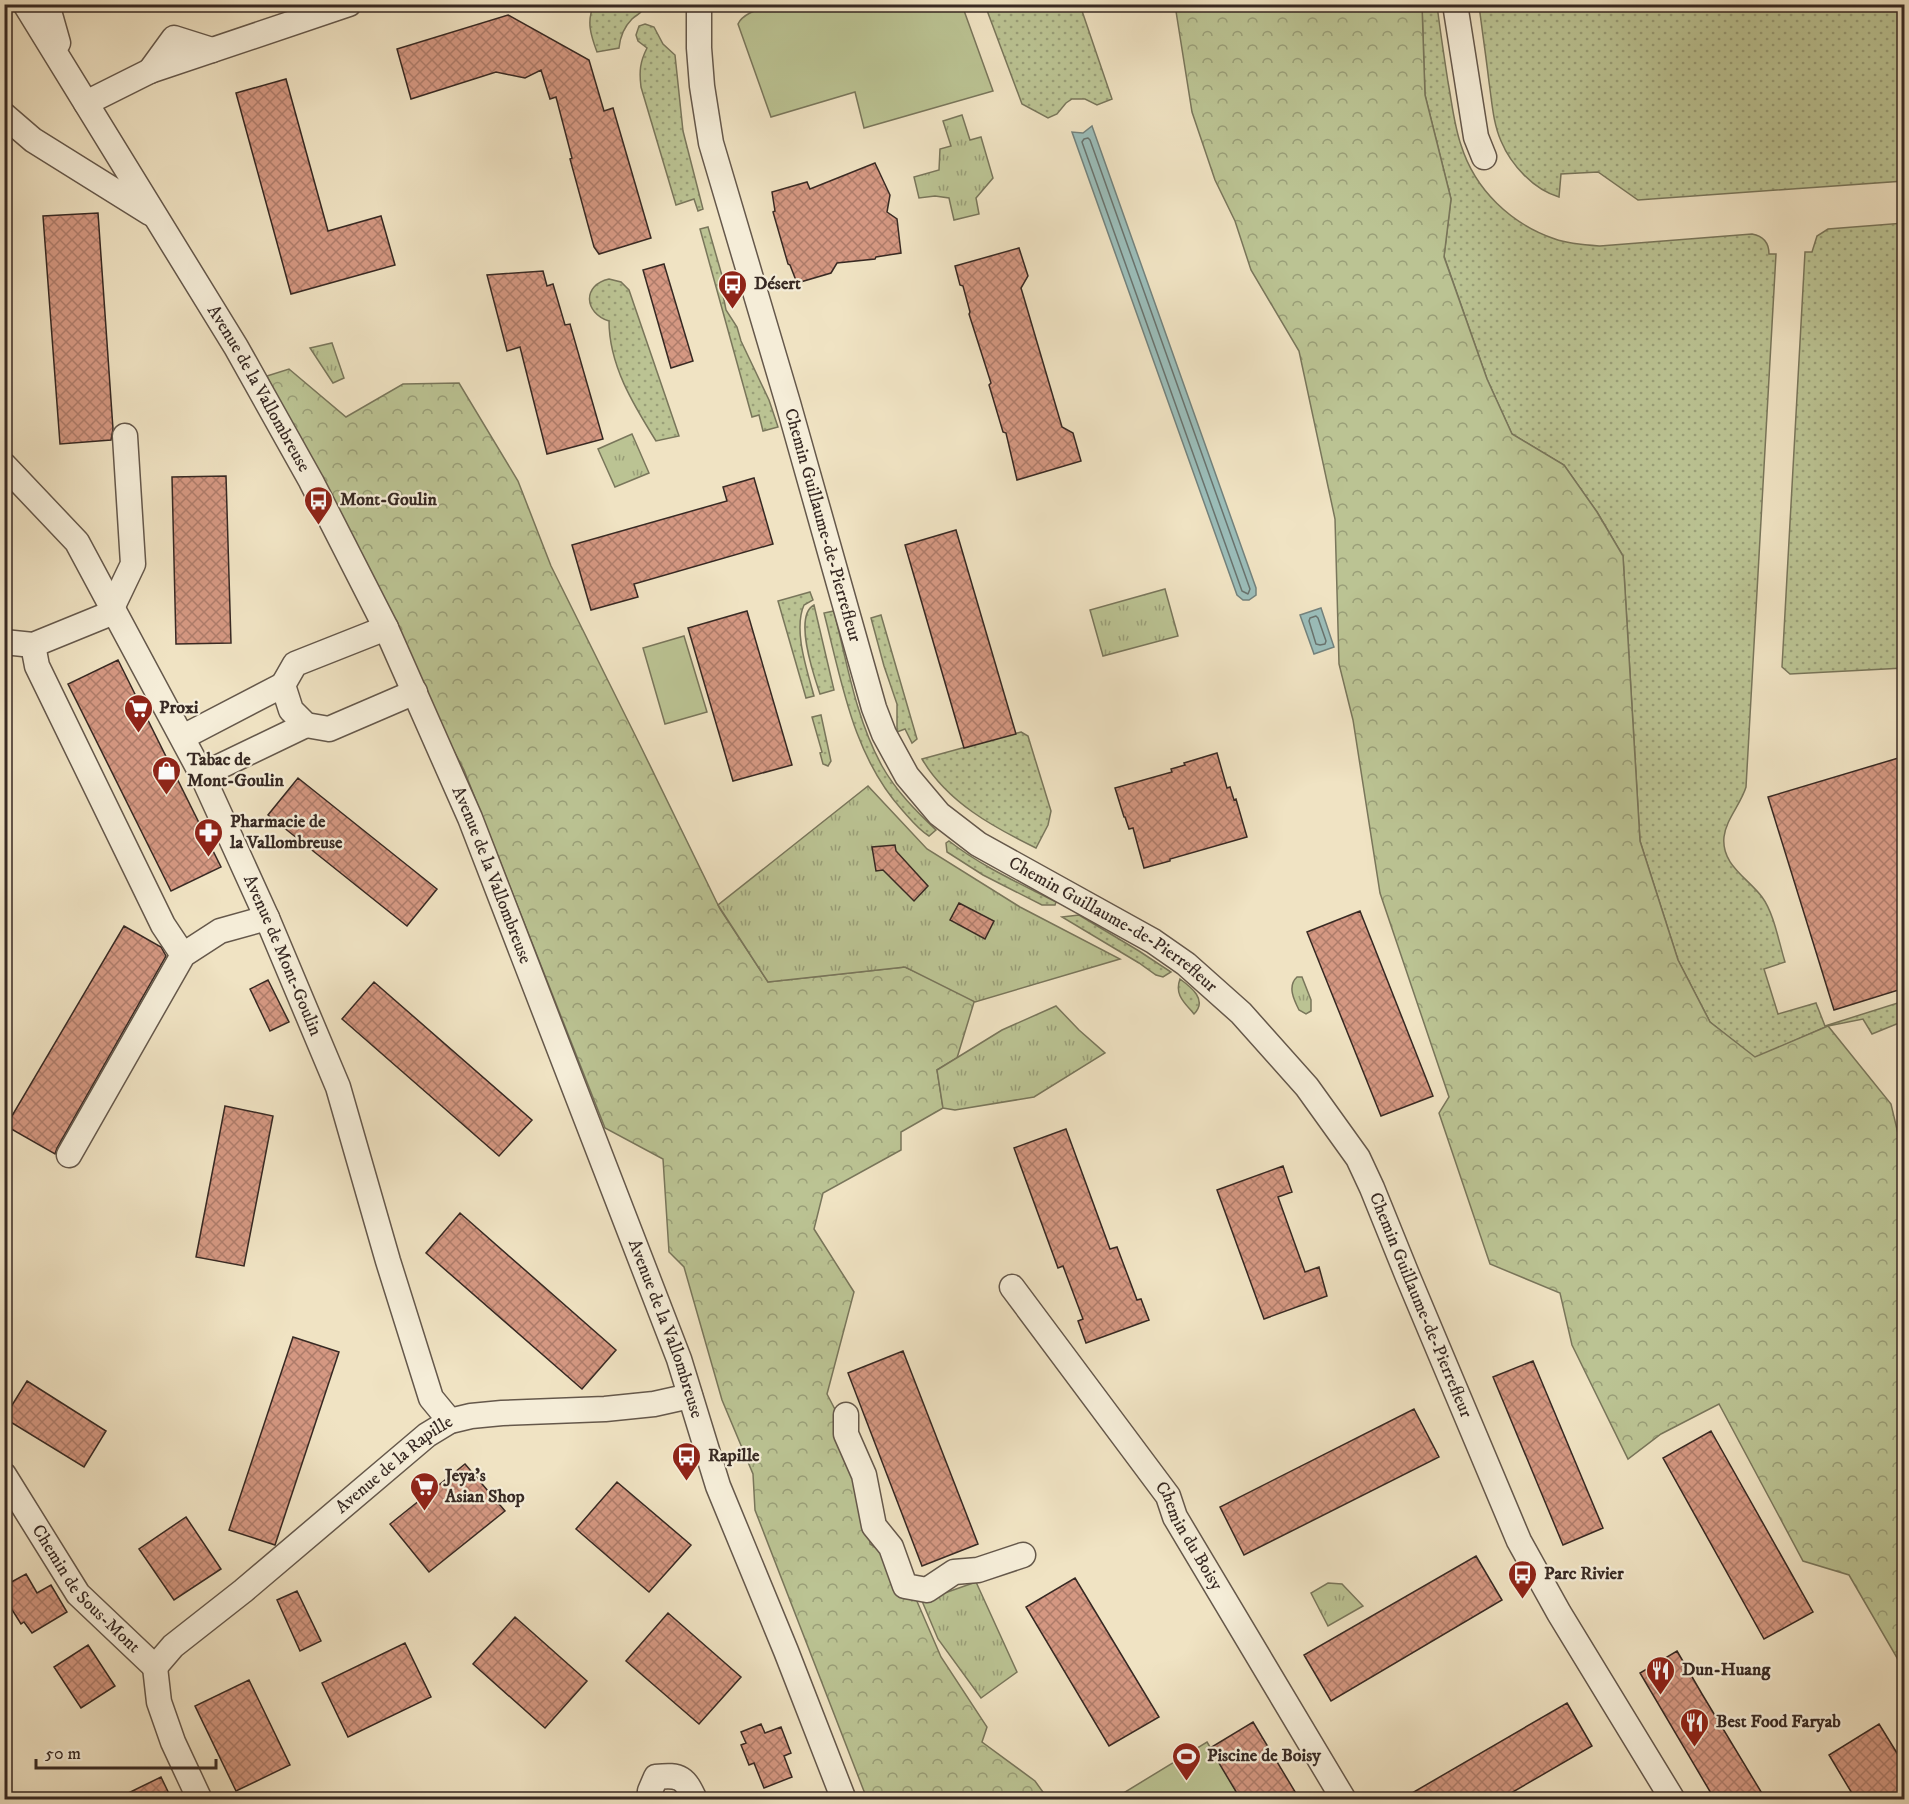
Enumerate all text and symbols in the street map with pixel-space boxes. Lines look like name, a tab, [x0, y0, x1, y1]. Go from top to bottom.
bus stop icon: Désert	[717, 268, 749, 310]
place label: Désert	[754, 273, 801, 295]
street label: Avenue de la Vallombreuse	[202, 301, 315, 476]
street label: Chemin Guillaume-de-Pierrefleur	[779, 406, 866, 645]
bus stop icon: Mont-Goulin	[303, 484, 335, 526]
place label: Mont-Goulin	[340, 489, 437, 511]
supermarket icon: Proxi	[122, 692, 154, 734]
place label: Proxi	[159, 697, 199, 719]
place label: Tabac de Mont-Goulin	[186, 749, 284, 792]
shop icon: Tabac de Mont-Goulin	[150, 754, 182, 796]
street label: Avenue de la Vallombreuse	[446, 783, 536, 967]
place label: Pharmacie de la Vallombreuse	[229, 811, 343, 854]
pharmacy icon: Pharmacie de la Vallombreuse	[193, 816, 225, 858]
street label: Chemin Guillaume-de-Pierrefleur	[1005, 852, 1222, 998]
street label: Avenue de Mont-Goulin	[238, 871, 327, 1040]
street label: Chemin Guillaume-de-Pierrefleur	[1364, 1189, 1477, 1421]
street label: Avenue de la Vallombreuse	[623, 1236, 708, 1421]
street label: Avenue de la Rapille	[331, 1411, 457, 1519]
bus stop icon: Rapille	[671, 1440, 703, 1482]
place label: Rapille	[708, 1445, 760, 1467]
place label: Jeya's Asian Shop	[443, 1465, 525, 1508]
supermarket icon: Jeya's Asian Shop	[408, 1470, 440, 1512]
street label: Chemin du Boisy	[1150, 1477, 1228, 1595]
street label: Chemin de Sous-Mont	[27, 1521, 145, 1658]
bus stop icon: Parc Rivier	[1507, 1558, 1539, 1600]
place label: Parc Rivier	[1544, 1563, 1624, 1585]
restaurant icon: Dun-Huang	[1645, 1654, 1677, 1696]
place label: Dun-Huang	[1682, 1659, 1771, 1681]
restaurant icon: Best Food Faryab	[1679, 1706, 1711, 1748]
place label: Best Food Faryab	[1716, 1711, 1841, 1733]
scale bar	[36, 1732, 216, 1770]
sports icon: Piscine de Boisy	[1170, 1740, 1202, 1782]
text: 50 m	[45, 1743, 81, 1765]
place label: Piscine de Boisy	[1207, 1745, 1321, 1767]

